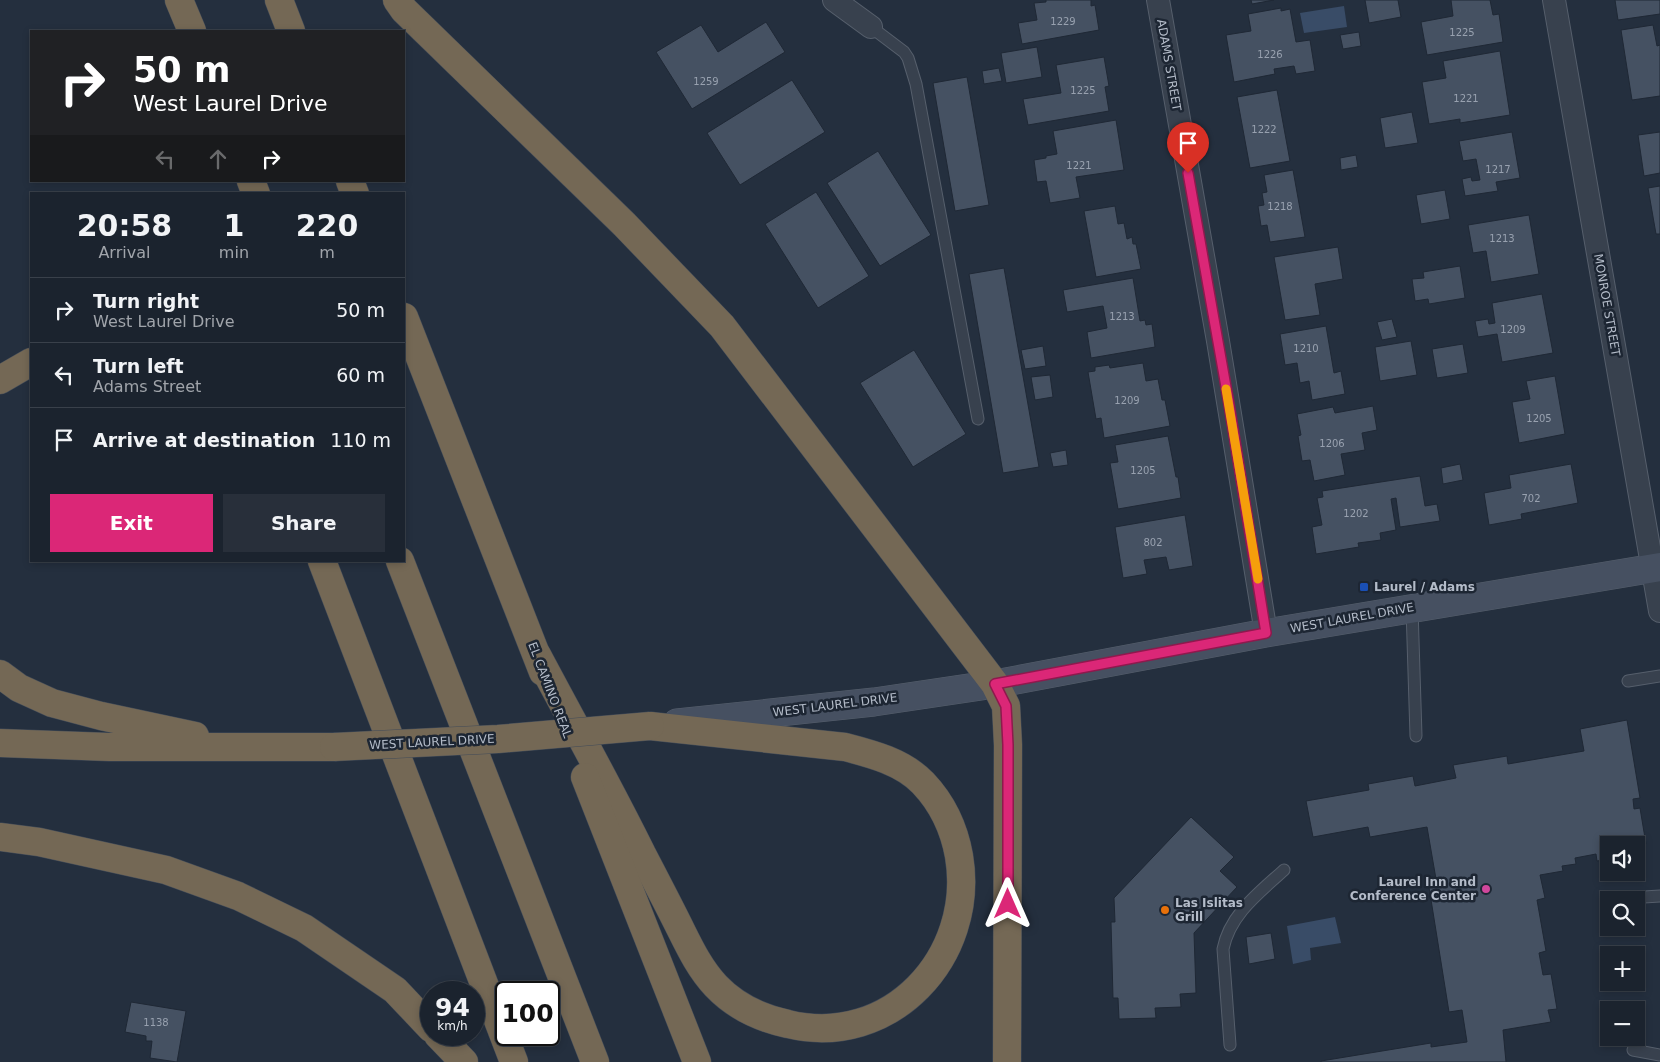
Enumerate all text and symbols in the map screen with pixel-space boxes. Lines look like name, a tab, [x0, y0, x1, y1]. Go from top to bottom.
house number: 1229	[1050, 16, 1076, 27]
street label: ADAMS STREET	[1154, 18, 1184, 113]
house number: 1225	[1449, 27, 1475, 38]
house number: 1226	[1257, 49, 1283, 60]
icon: right	[50, 50, 115, 115]
text: 50 m	[133, 50, 230, 90]
house number: 1259	[693, 76, 719, 87]
house number: 1225	[1070, 85, 1096, 96]
text: West Laurel Drive	[133, 91, 328, 116]
house number: 1221	[1453, 93, 1479, 104]
pin	[1167, 122, 1209, 173]
house number: 1222	[1251, 124, 1277, 135]
icon: arrive	[1174, 129, 1202, 157]
icon: left	[151, 145, 179, 173]
icon: ahead	[204, 145, 232, 173]
icon: right	[257, 145, 285, 173]
house number: 1221	[1066, 160, 1092, 171]
house number: 1217	[1485, 164, 1511, 175]
house number: 1218	[1267, 201, 1293, 212]
text: 20:58	[77, 208, 172, 243]
text: 1	[223, 208, 244, 243]
text: 220	[296, 208, 358, 243]
house number: 1213	[1489, 233, 1515, 244]
text: Arrival	[98, 243, 150, 262]
text: min	[219, 243, 249, 262]
text: m	[319, 243, 335, 262]
street label: MONROE STREET	[1591, 253, 1623, 358]
text: Turn right	[93, 290, 199, 312]
icon: right	[50, 296, 78, 324]
text: 50 m	[336, 299, 385, 321]
house number: 1213	[1109, 311, 1135, 322]
text: West Laurel Drive	[93, 312, 235, 331]
house number: 1209	[1500, 324, 1526, 335]
house number: 1210	[1293, 343, 1319, 354]
text: Turn left	[93, 355, 184, 377]
icon: left	[50, 361, 78, 389]
text: 60 m	[336, 364, 385, 386]
text: Adams Street	[93, 377, 201, 396]
house number: 1209	[1114, 395, 1140, 406]
house number: 1205	[1526, 413, 1552, 424]
icon: arrive	[50, 426, 78, 454]
text: Arrive at destination	[93, 429, 315, 451]
text: 110 m	[330, 429, 391, 451]
house number: 1206	[1319, 438, 1345, 449]
house number: 1205	[1130, 465, 1156, 476]
house number: 702	[1521, 493, 1541, 504]
button: Exit	[50, 494, 213, 552]
button: Share	[223, 494, 385, 552]
house number: 1202	[1343, 508, 1369, 519]
house number: 802	[1143, 537, 1163, 548]
place label: Laurel / Adams	[1374, 580, 1475, 594]
marker: Laurel / Adams	[1358, 581, 1370, 593]
street label: WEST LAUREL DRIVE	[1289, 600, 1415, 636]
street label: EL CAMINO REAL	[525, 640, 575, 740]
street label: WEST LAUREL DRIVE	[772, 690, 898, 720]
street label: WEST LAUREL DRIVE	[369, 732, 495, 752]
map controls	[1600, 836, 1645, 1046]
button: sound	[1600, 836, 1645, 881]
place label: Laurel Inn and Conference Center	[1350, 875, 1476, 903]
position arrow	[981, 877, 1033, 929]
marker: Laurel Inn and Conference Center	[1480, 883, 1492, 895]
button: search	[1600, 891, 1645, 936]
place label: Las Islitas Grill	[1175, 896, 1243, 924]
marker: Las Islitas Grill	[1159, 904, 1171, 916]
button: +	[1600, 946, 1645, 991]
speed limit sign: 100	[495, 981, 560, 1046]
text: 94	[435, 993, 470, 1022]
button: −	[1600, 1001, 1645, 1046]
house number: 1138	[143, 1017, 169, 1028]
text: km/h	[437, 1019, 468, 1033]

